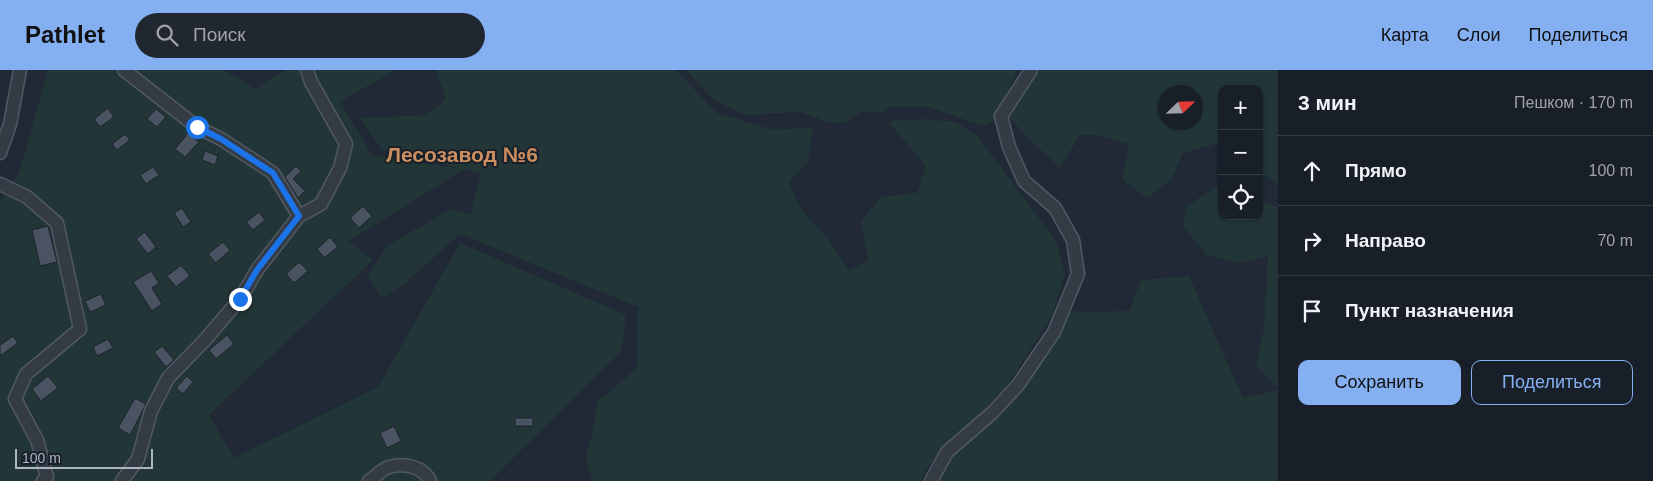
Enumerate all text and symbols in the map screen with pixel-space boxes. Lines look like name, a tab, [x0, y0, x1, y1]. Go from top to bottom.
search box	[135, 13, 485, 58]
text: Pathlet	[25, 21, 105, 48]
icon: search	[153, 21, 181, 49]
text: Поиск	[193, 24, 246, 45]
text: Карта	[1381, 25, 1429, 45]
text: Слои	[1457, 25, 1501, 45]
text: Поделиться	[1529, 25, 1628, 45]
north arrow	[1158, 85, 1203, 130]
map controls	[1218, 85, 1263, 220]
button: +	[1218, 85, 1263, 130]
text: 3 мин	[1298, 91, 1357, 114]
text: Пешком · 170 m	[1514, 94, 1633, 111]
route start	[186, 116, 209, 139]
button: −	[1218, 130, 1263, 175]
district label: Лесозавод №6	[386, 143, 538, 166]
icon: ahead	[1298, 157, 1326, 185]
text: Прямо	[1345, 160, 1407, 181]
text: 100 m	[1589, 162, 1633, 179]
button: locate	[1218, 175, 1263, 220]
icon: right	[1298, 227, 1326, 255]
text: Направо	[1345, 230, 1426, 251]
text: 70 m	[1597, 232, 1633, 249]
route end	[229, 288, 252, 311]
icon: arrive	[1298, 297, 1326, 325]
text: Пункт назначения	[1345, 300, 1514, 321]
button: Сохранить	[1298, 360, 1461, 405]
button: Поделиться	[1471, 360, 1633, 405]
scale bar	[15, 446, 152, 469]
text: 100 m	[22, 450, 61, 466]

